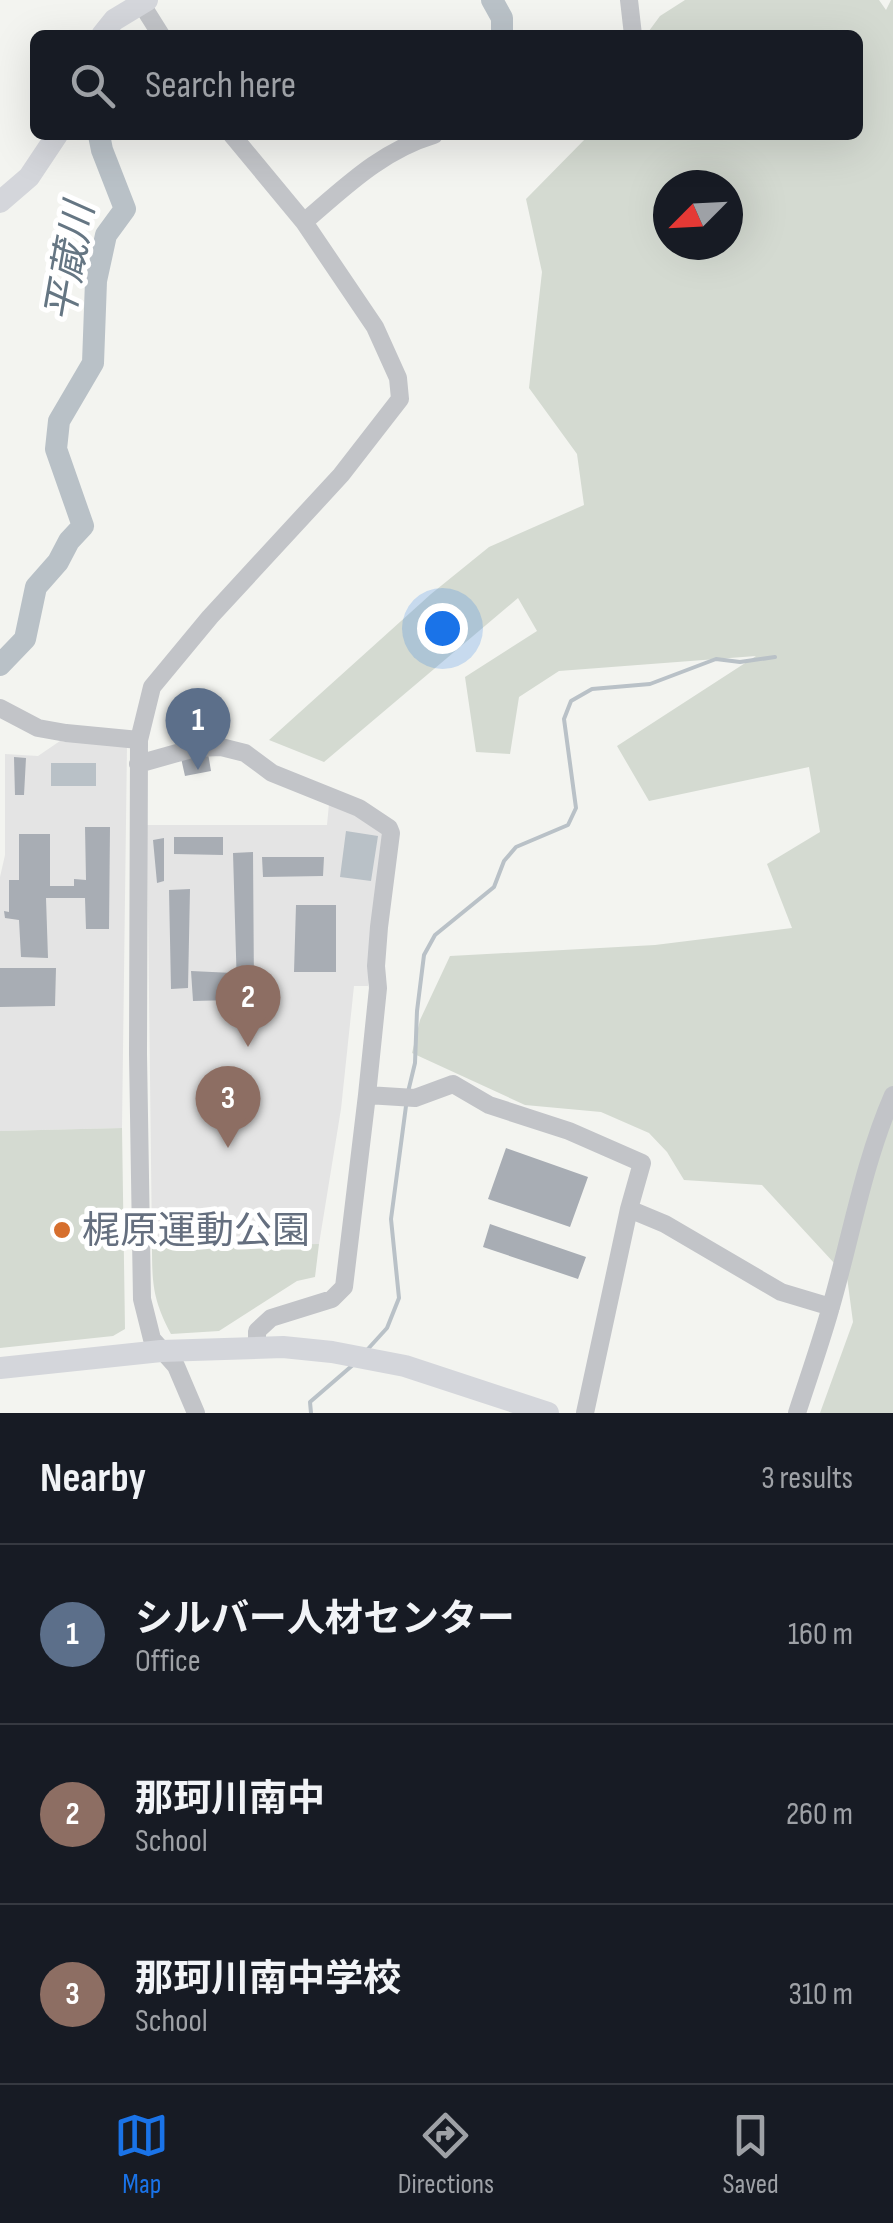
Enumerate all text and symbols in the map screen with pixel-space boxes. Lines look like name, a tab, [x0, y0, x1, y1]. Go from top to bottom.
search box	[30, 30, 863, 140]
icon: search	[65, 58, 120, 113]
text: Search here	[145, 63, 296, 108]
north arrow	[653, 170, 743, 260]
water label: 平蔵川	[37, 195, 106, 326]
your location	[417, 603, 468, 654]
pin: 1	[166, 688, 230, 770]
pin: 2	[216, 964, 280, 1047]
pin: 3	[196, 1066, 260, 1148]
place label: 梶原運動公園	[82, 1209, 310, 1254]
marker: 梶原運動公園	[51, 1219, 73, 1241]
text: Nearby	[40, 1453, 146, 1504]
text: 3 results	[761, 1459, 853, 1498]
text: シルバー人材センター	[135, 1597, 515, 1642]
text: 1	[66, 1615, 79, 1654]
text: 160 m	[788, 1615, 853, 1654]
text: Office	[135, 1642, 201, 1681]
text: 那珂川南中	[135, 1777, 325, 1822]
text: 2	[65, 1795, 80, 1834]
text: 260 m	[786, 1795, 853, 1834]
text: School	[135, 1822, 208, 1861]
text: 那珂川南中学校	[135, 1957, 401, 2002]
text: 3	[65, 1975, 80, 2014]
text: 310 m	[788, 1975, 853, 2014]
text: School	[135, 2002, 208, 2041]
tab: Map	[114, 2108, 169, 2201]
tab: Directions	[398, 2108, 494, 2201]
tab: Saved	[723, 2108, 779, 2201]

